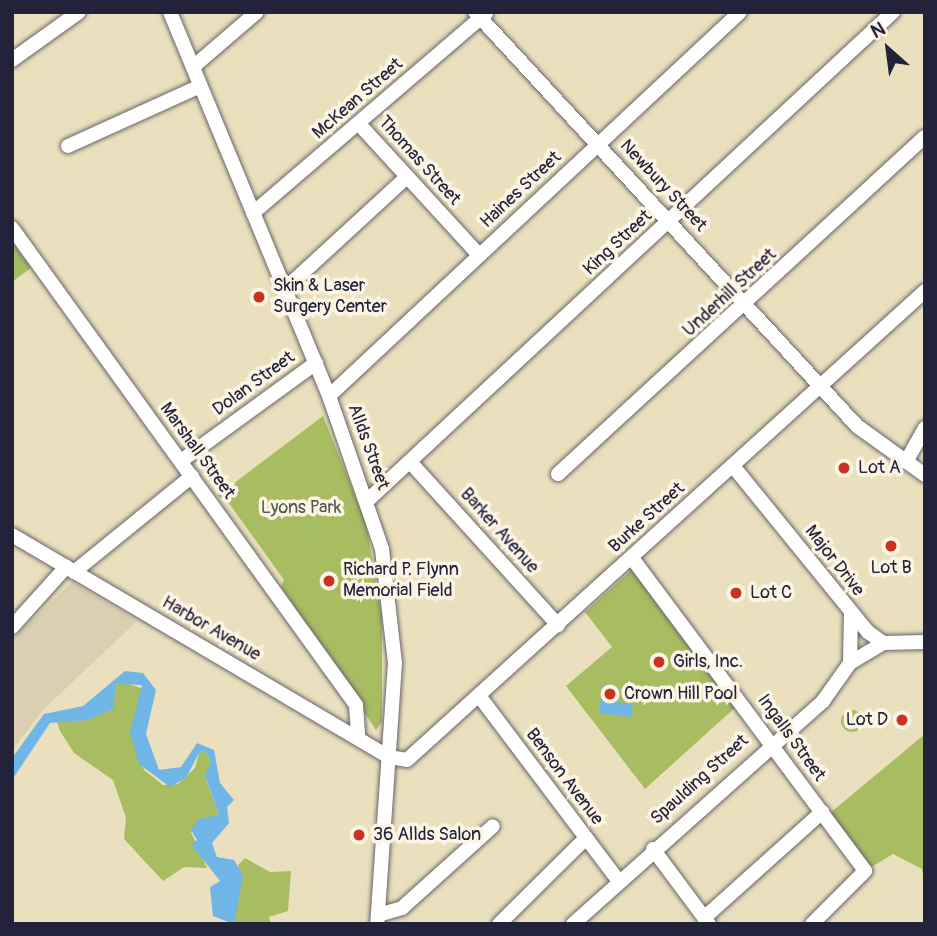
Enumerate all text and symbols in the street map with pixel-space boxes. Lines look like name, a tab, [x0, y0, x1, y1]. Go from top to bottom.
north arrow	[853, 14, 923, 84]
text: N	[867, 17, 889, 44]
street label: McKean Street	[308, 54, 408, 144]
street label: Thomas Street	[373, 112, 465, 210]
street label: Newbury Street	[615, 136, 711, 236]
street label: Haines Street	[476, 147, 566, 233]
street label: King Street	[579, 206, 657, 280]
street label: Underhill Street	[679, 244, 781, 342]
place label: Skin & Laser Surgery Center	[273, 276, 387, 318]
marker: Skin & Laser Surgery Center	[251, 289, 267, 305]
street label: Dolan Street	[209, 347, 299, 421]
street label: Marshall Street	[155, 399, 239, 503]
street label: Allds Street	[342, 401, 394, 493]
place label: Lot A	[858, 457, 901, 479]
marker: Lot A	[836, 460, 852, 476]
street label: Burke Street	[605, 478, 689, 558]
street label: Barker Avenue	[455, 484, 543, 578]
park label: Lyons Park	[261, 497, 341, 519]
street label: Major Drive	[800, 521, 868, 601]
marker: Lot B	[883, 538, 899, 554]
place label: Lot B	[870, 557, 912, 579]
place label: Richard P. Flynn Memorial Field	[343, 560, 459, 602]
marker: Richard P. Flynn Memorial Field	[321, 573, 337, 589]
place label: Lot C	[750, 582, 792, 604]
marker: Lot C	[728, 585, 744, 601]
street label: Harbor Avenue	[158, 592, 264, 666]
place label: Girls, Inc.	[673, 651, 743, 673]
marker: Girls, Inc.	[651, 654, 667, 670]
place label: Crown Hill Pool	[624, 683, 738, 705]
marker: Crown Hill Pool	[602, 686, 618, 702]
street label: Ingalls Street	[752, 690, 830, 786]
place label: Lot D	[846, 709, 888, 731]
marker: Lot D	[894, 712, 910, 728]
street label: Benson Avenue	[521, 724, 607, 830]
street label: Spaulding Street	[647, 730, 753, 830]
place label: 36 Allds Salon	[373, 824, 481, 846]
marker: 36 Allds Salon	[351, 827, 367, 843]

